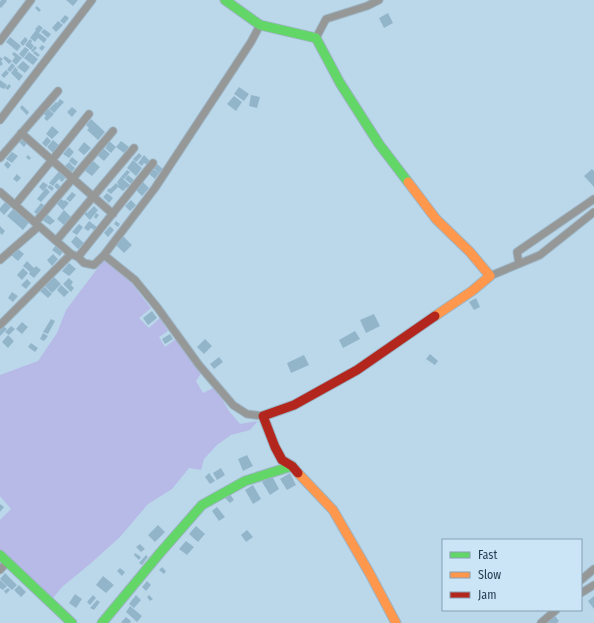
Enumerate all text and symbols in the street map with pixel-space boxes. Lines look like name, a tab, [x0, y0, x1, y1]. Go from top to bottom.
legend	[442, 539, 582, 611]
text: Fast	[478, 548, 497, 562]
text: Slow	[478, 568, 501, 582]
text: Jam	[478, 588, 496, 602]

